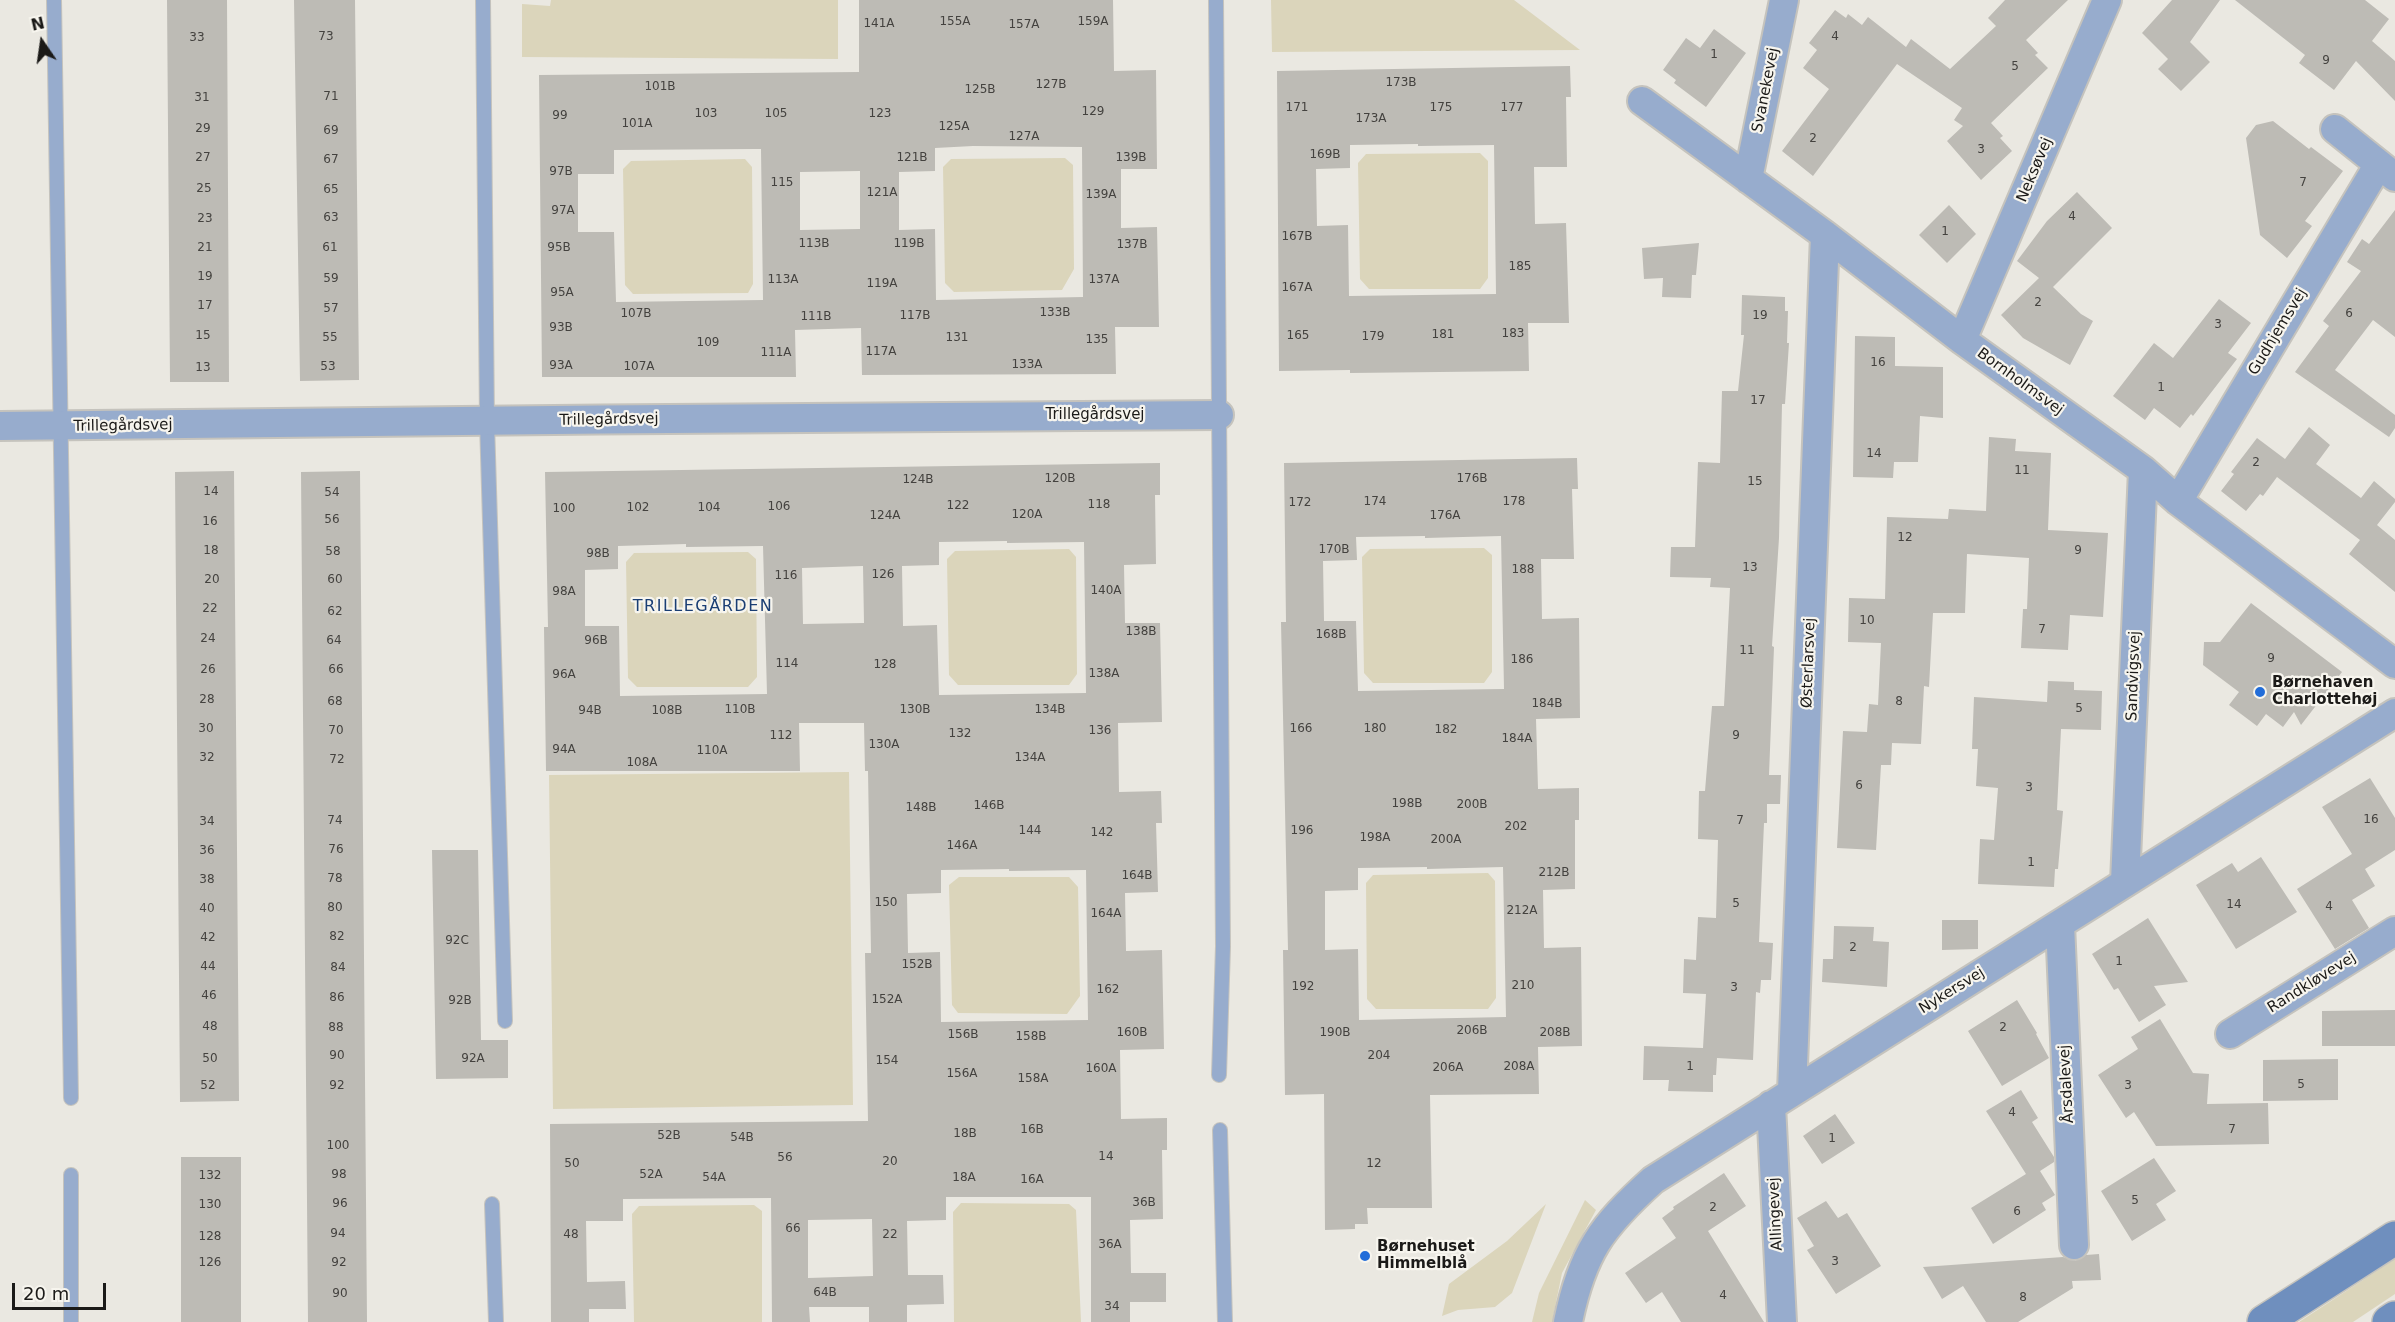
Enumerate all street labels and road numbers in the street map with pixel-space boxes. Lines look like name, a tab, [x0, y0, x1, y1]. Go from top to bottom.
street label: Svanekevej	[1749, 46, 1783, 134]
street label: Neksøvej	[2013, 135, 2057, 205]
street label: Gudhjemsvej	[2245, 285, 2311, 379]
street label: Bornholmsvej	[1973, 345, 2067, 419]
street label: Trillegårdsvej	[1045, 406, 1145, 424]
street label: Trillegårdsvej	[559, 410, 659, 430]
street label: Trillegårdsvej	[73, 416, 173, 436]
street label: Østerlarsvej	[1798, 617, 1820, 709]
street label: Sandvigsvej	[2123, 631, 2145, 721]
street label: Randkløvevej	[2265, 949, 2359, 1017]
street label: Nykersvej	[1916, 964, 1988, 1018]
street label: Årsdalevej	[2056, 1044, 2078, 1124]
street label: Allingevej	[1765, 1177, 1787, 1251]

